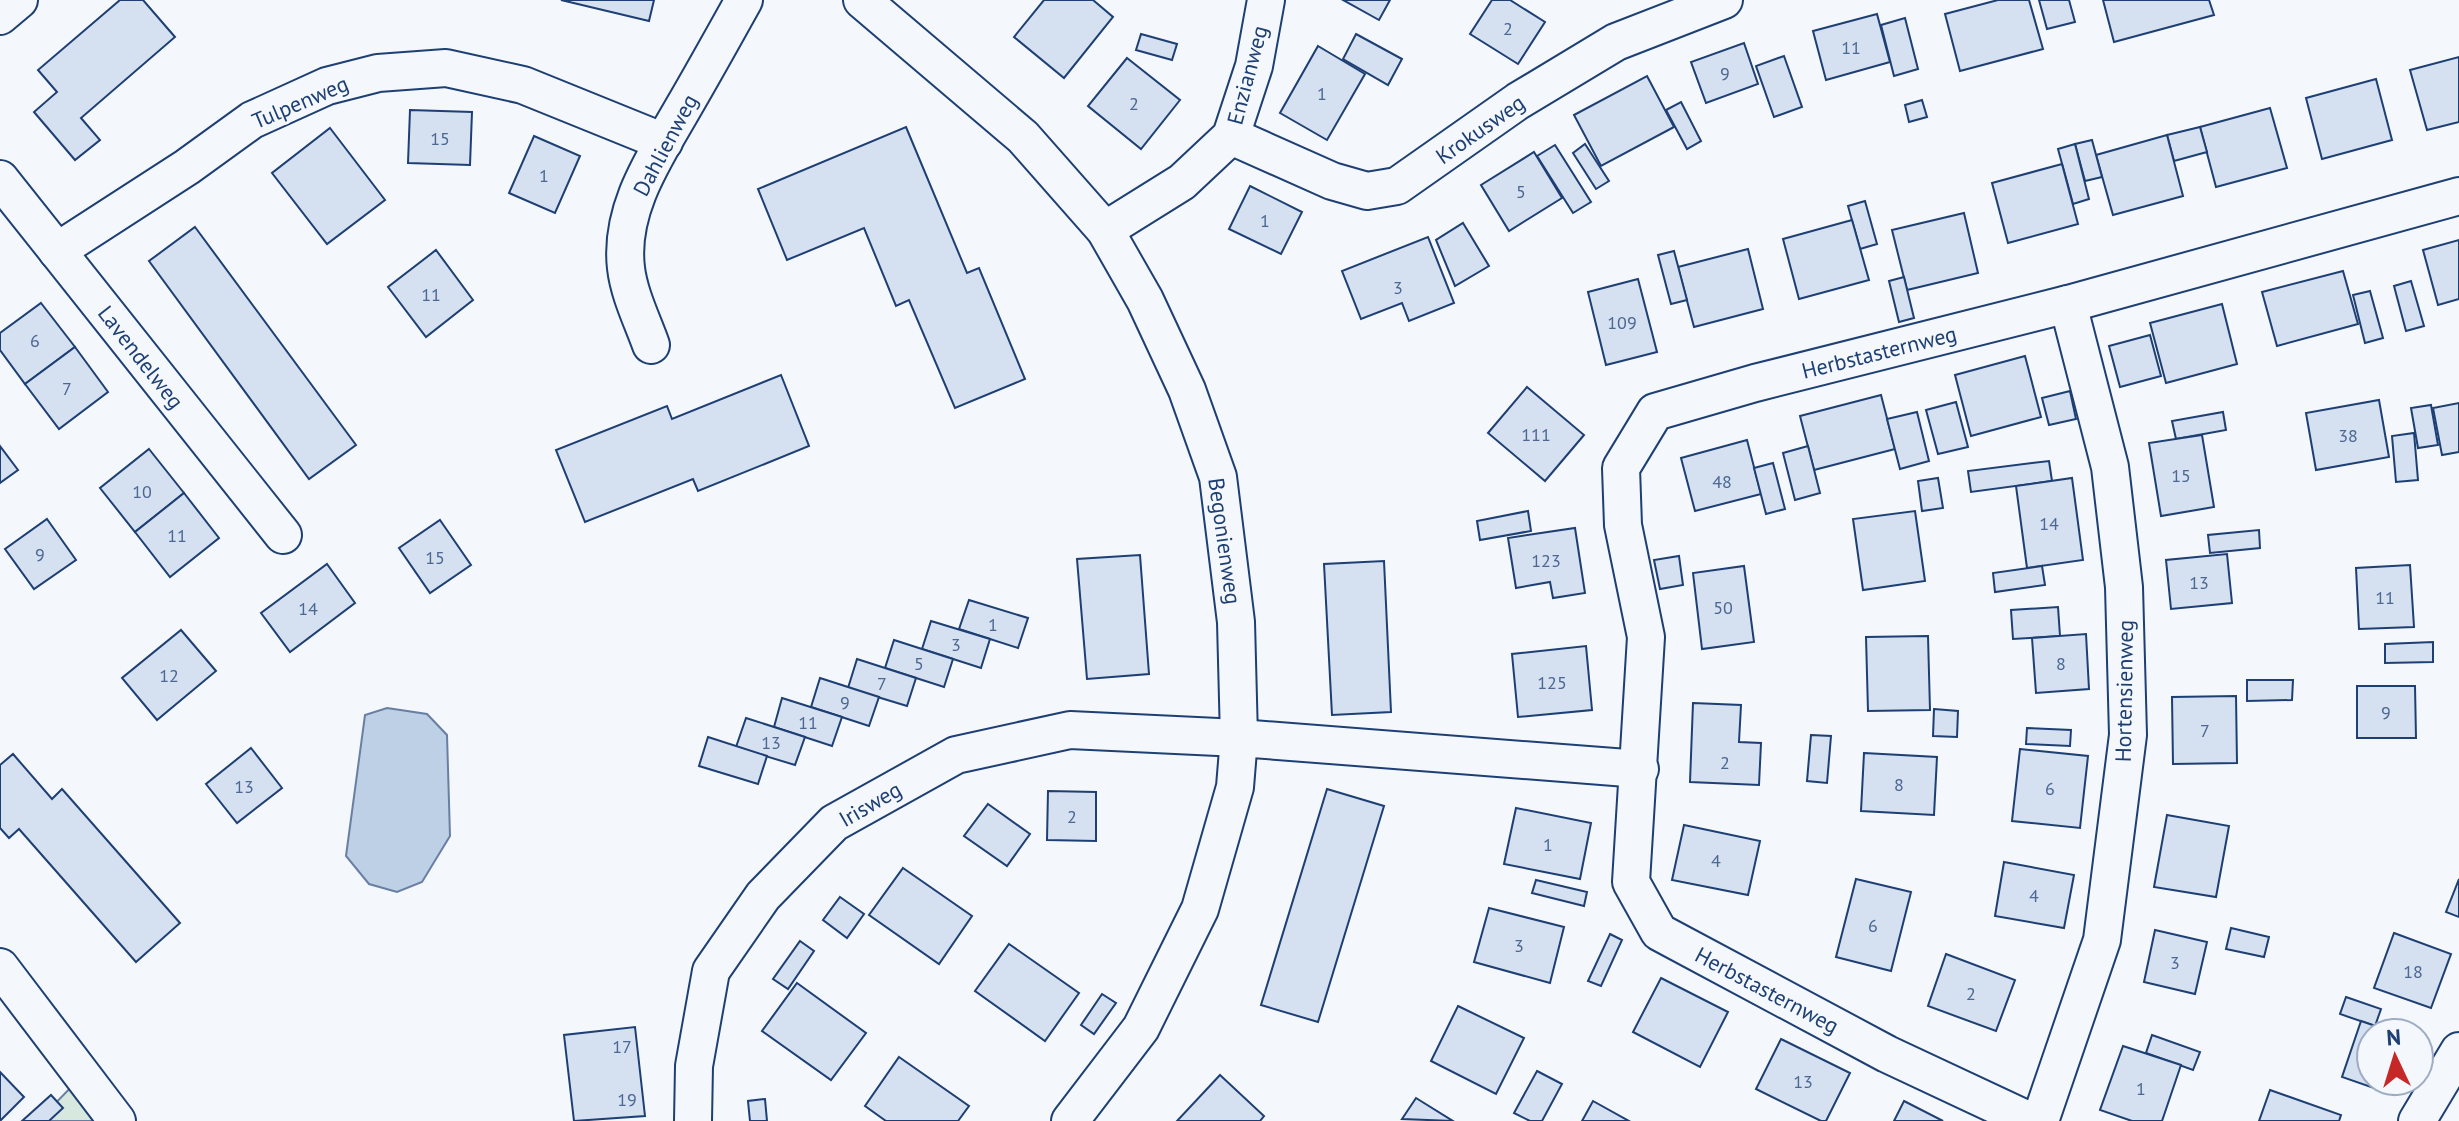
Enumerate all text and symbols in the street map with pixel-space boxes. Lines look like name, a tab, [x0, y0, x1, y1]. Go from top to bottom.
house number: 2	[1503, 17, 1513, 40]
street label: Enzianweg	[1220, 23, 1274, 127]
house number: 11	[1841, 36, 1861, 59]
house number: 9	[1720, 62, 1730, 85]
street label: Tulpenweg	[248, 69, 352, 135]
house number: 1	[1317, 82, 1327, 105]
street label: Krokusweg	[1430, 88, 1530, 170]
street label: Dahlienweg	[626, 89, 704, 201]
house number: 2	[1129, 92, 1139, 115]
house number: 15	[430, 127, 450, 150]
house number: 1	[539, 164, 549, 187]
house number: 5	[1516, 180, 1526, 203]
house number: 1	[1260, 209, 1270, 232]
house number: 3	[1393, 276, 1403, 299]
house number: 11	[421, 283, 441, 306]
street label: Lavendelweg	[92, 300, 190, 414]
house number: 109	[1607, 311, 1637, 334]
street label: Herbstasternweg	[1799, 319, 1959, 385]
house number: 6	[30, 329, 40, 352]
house number: 7	[62, 377, 72, 400]
house number: 111	[1521, 423, 1551, 446]
house number: 38	[2338, 424, 2358, 447]
house number: 15	[2171, 464, 2191, 487]
house number: 48	[1712, 470, 1732, 493]
street label: Begonienweg	[1202, 476, 1248, 606]
house number: 10	[132, 480, 152, 503]
house number: 14	[2039, 512, 2059, 535]
house number: 11	[167, 524, 187, 547]
house number: 9	[35, 543, 45, 566]
house number: 15	[425, 546, 445, 569]
house number: 123	[1531, 549, 1561, 572]
house number: 13	[2189, 571, 2209, 594]
house number: 11	[2375, 586, 2395, 609]
house number: 50	[1713, 596, 1733, 619]
house number: 14	[298, 597, 318, 620]
house number: 1	[988, 613, 998, 636]
street label: Hortensienweg	[2109, 620, 2139, 762]
house number: 3	[951, 633, 961, 656]
house number: 5	[914, 652, 924, 675]
house number: 8	[2056, 652, 2066, 675]
house number: 12	[159, 664, 179, 687]
house number: 125	[1537, 671, 1567, 694]
house number: 7	[877, 672, 887, 695]
house number: 9	[840, 691, 850, 714]
house number: 9	[2381, 701, 2391, 724]
house number: 11	[798, 711, 818, 734]
house number: 7	[2200, 719, 2210, 742]
house number: 13	[761, 731, 781, 754]
house number: 2	[1720, 751, 1730, 774]
house number: 8	[1894, 773, 1904, 796]
house number: 13	[234, 775, 254, 798]
street label: Irisweg	[834, 775, 906, 833]
house number: 6	[2045, 777, 2055, 800]
house number: 2	[1067, 805, 1077, 828]
house number: 1	[1543, 833, 1553, 856]
house number: 4	[1711, 849, 1721, 872]
house number: 4	[2029, 884, 2039, 907]
house number: 6	[1868, 914, 1878, 937]
house number: 3	[1514, 934, 1524, 957]
street label: Herbstasternweg	[1690, 940, 1844, 1040]
house number: 3	[2170, 951, 2180, 974]
house number: 18	[2403, 960, 2423, 983]
house number: 2	[1966, 982, 1976, 1005]
north arrow	[2355, 1017, 2435, 1097]
text: N	[2385, 1023, 2402, 1052]
house number: 17	[612, 1035, 632, 1058]
house number: 13	[1793, 1070, 1813, 1093]
house number: 1	[2136, 1077, 2146, 1100]
house number: 19	[617, 1088, 637, 1111]

